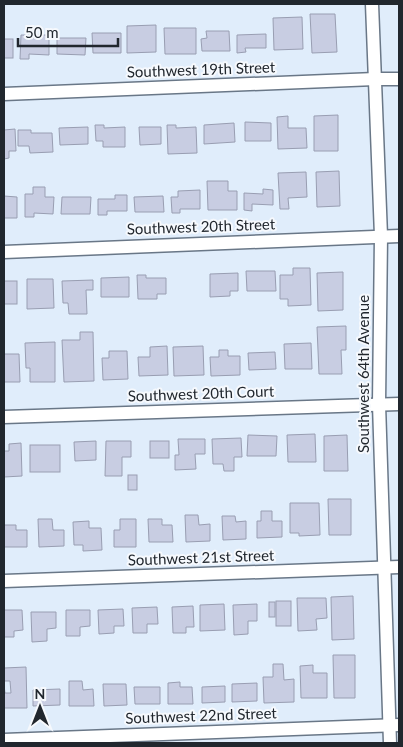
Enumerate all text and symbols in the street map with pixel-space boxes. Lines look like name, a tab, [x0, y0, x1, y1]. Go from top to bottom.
scale bar	[18, 15, 118, 47]
text: 50 m	[25, 23, 59, 41]
street label: Southwest 19th Street	[126, 57, 276, 81]
street label: Southwest 20th Street	[126, 214, 276, 238]
street label: Southwest 64th Avenue	[354, 295, 372, 453]
street label: Southwest 20th Court	[127, 381, 275, 405]
street label: Southwest 21st Street	[127, 545, 275, 569]
north arrow	[15, 682, 65, 732]
text: N	[35, 685, 45, 702]
street label: Southwest 22nd Street	[125, 703, 278, 727]

